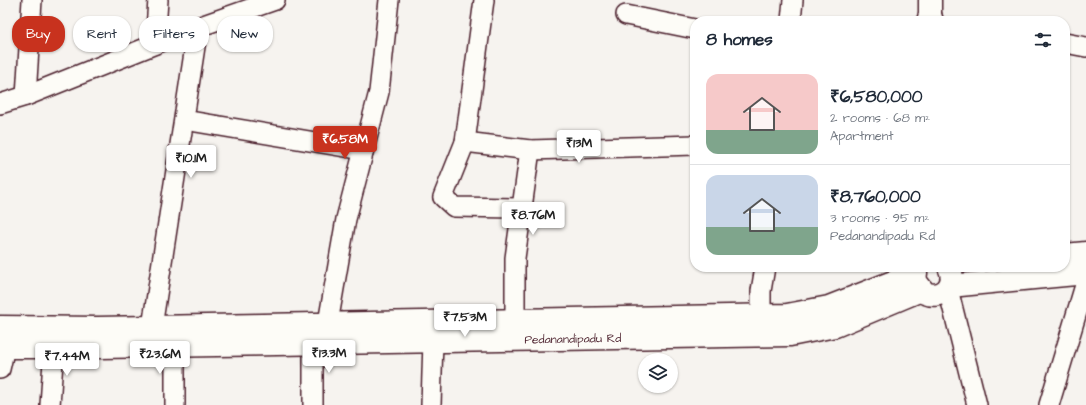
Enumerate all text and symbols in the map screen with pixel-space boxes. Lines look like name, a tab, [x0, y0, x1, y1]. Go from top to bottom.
chip: Buy	[12, 16, 65, 52]
chip: Rent	[73, 16, 131, 52]
chip: Filters	[139, 16, 209, 52]
chip: New	[217, 16, 273, 52]
text: 8 homes	[706, 28, 773, 52]
icon: filters	[1032, 29, 1054, 51]
text: ₹6,580,000	[830, 85, 922, 109]
icon: home	[738, 90, 786, 138]
text: 2 rooms · 68 m²	[830, 109, 930, 127]
pin: ₹6.58M	[312, 126, 378, 160]
text: Apartment	[830, 127, 894, 145]
text: ₹6.58M	[322, 130, 368, 148]
pin: ₹13M	[555, 130, 603, 164]
text: ₹13M	[566, 134, 592, 152]
pin: ₹10.1M	[158, 145, 224, 179]
text: ₹10.1M	[175, 149, 207, 167]
text: ₹8,760,000	[830, 185, 921, 209]
icon: home	[738, 191, 786, 239]
pin: ₹8.76M	[500, 202, 566, 236]
text: ₹8.76M	[511, 206, 555, 224]
text: 3 rooms · 95 m²	[830, 209, 929, 227]
text: Pedanandipadu Rd	[830, 227, 935, 245]
pin: ₹7.53M	[432, 304, 498, 338]
text: ₹7.53M	[443, 308, 487, 326]
street label: Pedanandipadu Rd	[524, 330, 622, 349]
pin: ₹13.3M	[296, 340, 362, 374]
pin: ₹23.6M	[127, 341, 193, 375]
pin: ₹7.44M	[34, 343, 100, 377]
text: ₹13.3M	[312, 344, 346, 362]
text: ₹23.6M	[139, 345, 181, 363]
text: ₹7.44M	[44, 347, 90, 365]
map controls	[638, 353, 678, 393]
button: layers	[638, 353, 678, 393]

